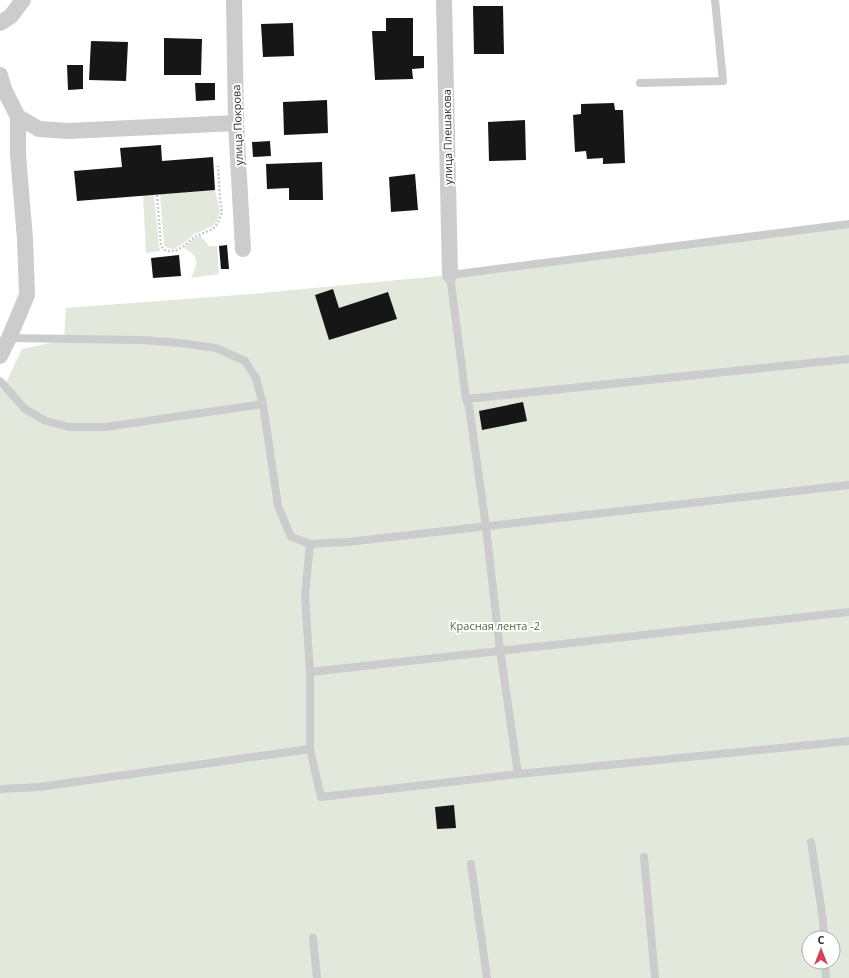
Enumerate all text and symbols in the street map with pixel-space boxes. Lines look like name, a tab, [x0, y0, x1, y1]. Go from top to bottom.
street label: улица Покрова	[228, 84, 246, 166]
street label: улица Плешакова	[439, 89, 455, 185]
park label: Красная лента -2	[450, 618, 540, 633]
north arrow	[801, 930, 841, 970]
text: С	[817, 932, 825, 947]

